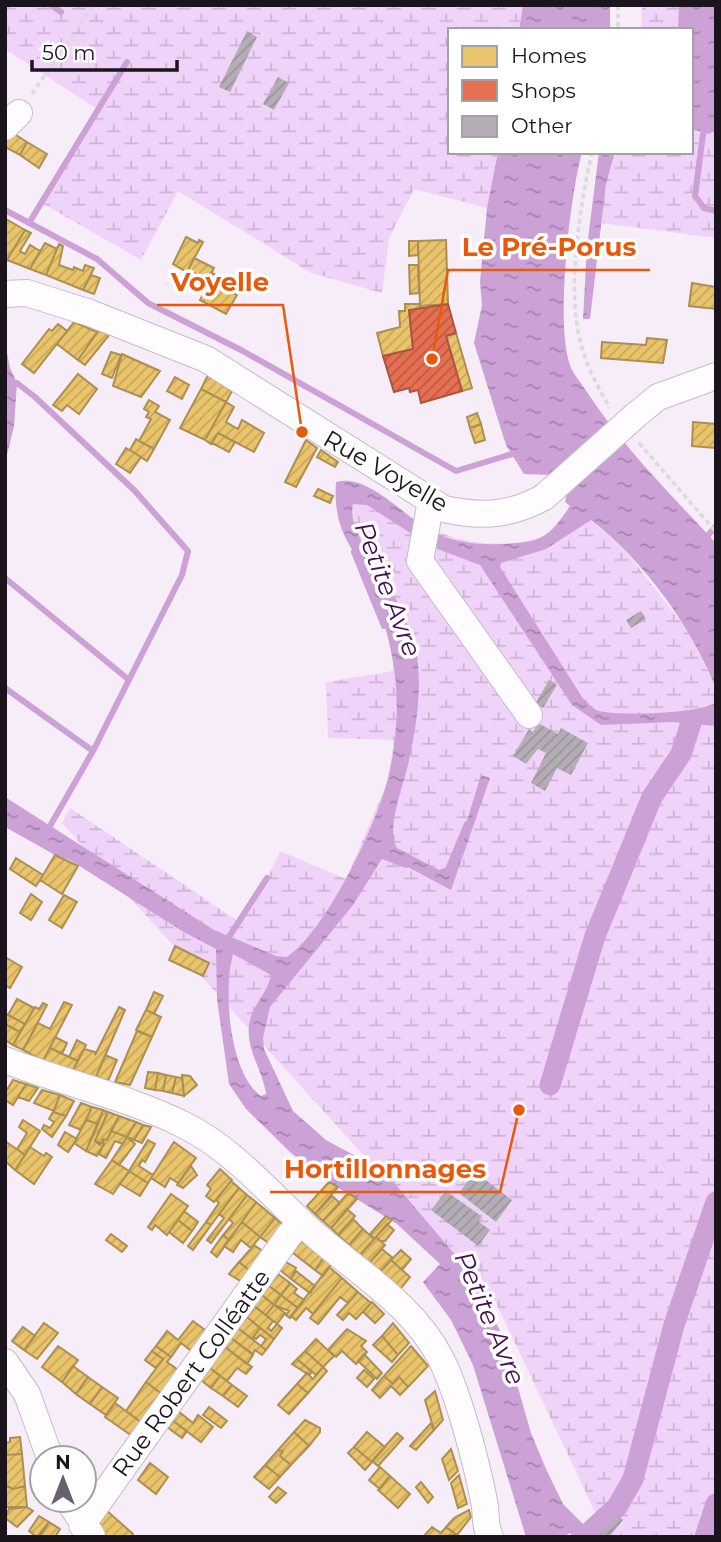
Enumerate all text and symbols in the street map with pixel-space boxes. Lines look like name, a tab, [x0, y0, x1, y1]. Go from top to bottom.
scale bar	[32, 28, 177, 72]
legend	[448, 28, 693, 154]
text: 50 m	[42, 40, 96, 65]
text: Homes	[511, 43, 586, 68]
text: Shops	[511, 78, 576, 103]
text: Other	[511, 113, 573, 138]
callout: Le Pré-Porus	[448, 223, 650, 270]
text: Le Pré-Porus	[462, 231, 636, 263]
callout: Voyelle	[157, 258, 283, 305]
text: Voyelle	[170, 266, 269, 298]
street label: Rue Voyelle	[319, 424, 453, 518]
water label: Petite Avre	[348, 517, 428, 661]
callout: Hortillonnages	[270, 1145, 500, 1192]
text: Hortillonnages	[284, 1153, 486, 1185]
water label: Petite Avre	[448, 1246, 532, 1390]
street label: Rue Robert Colléatte	[106, 1264, 276, 1482]
north arrow	[28, 1444, 98, 1514]
text: N	[55, 1451, 71, 1474]

